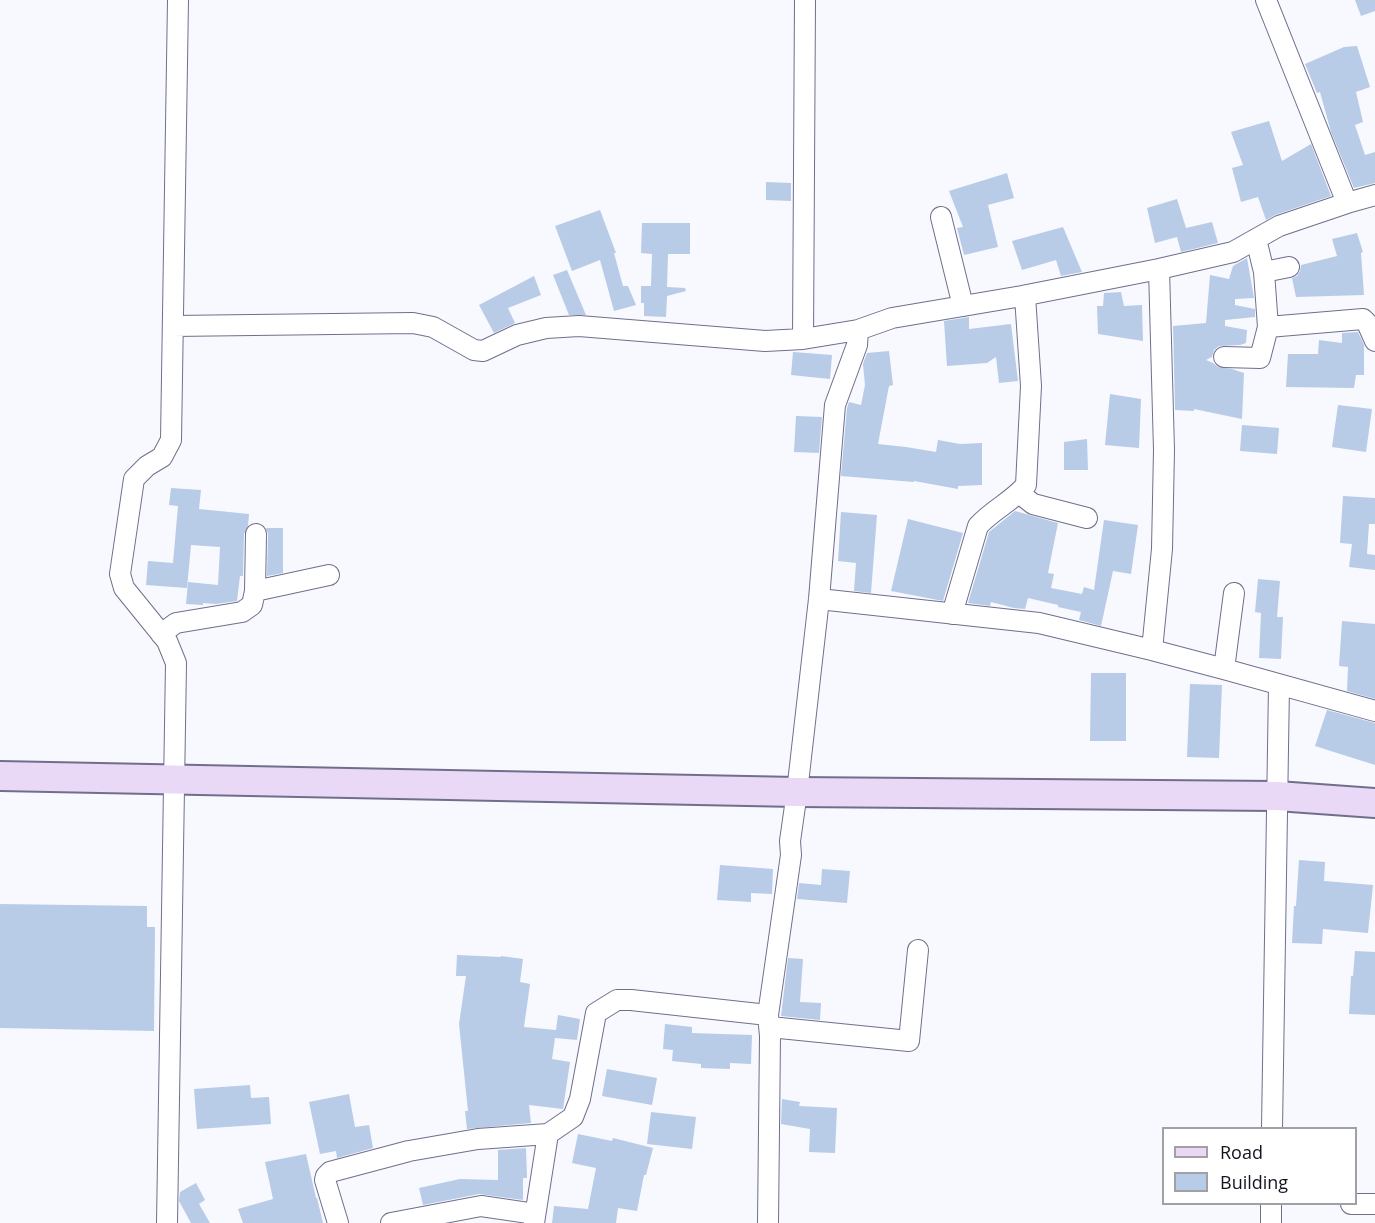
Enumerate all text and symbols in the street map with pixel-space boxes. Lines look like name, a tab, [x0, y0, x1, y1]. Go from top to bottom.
legend	[1162, 1127, 1357, 1205]
text: Road	[1220, 1140, 1263, 1164]
text: Building	[1220, 1170, 1288, 1194]

